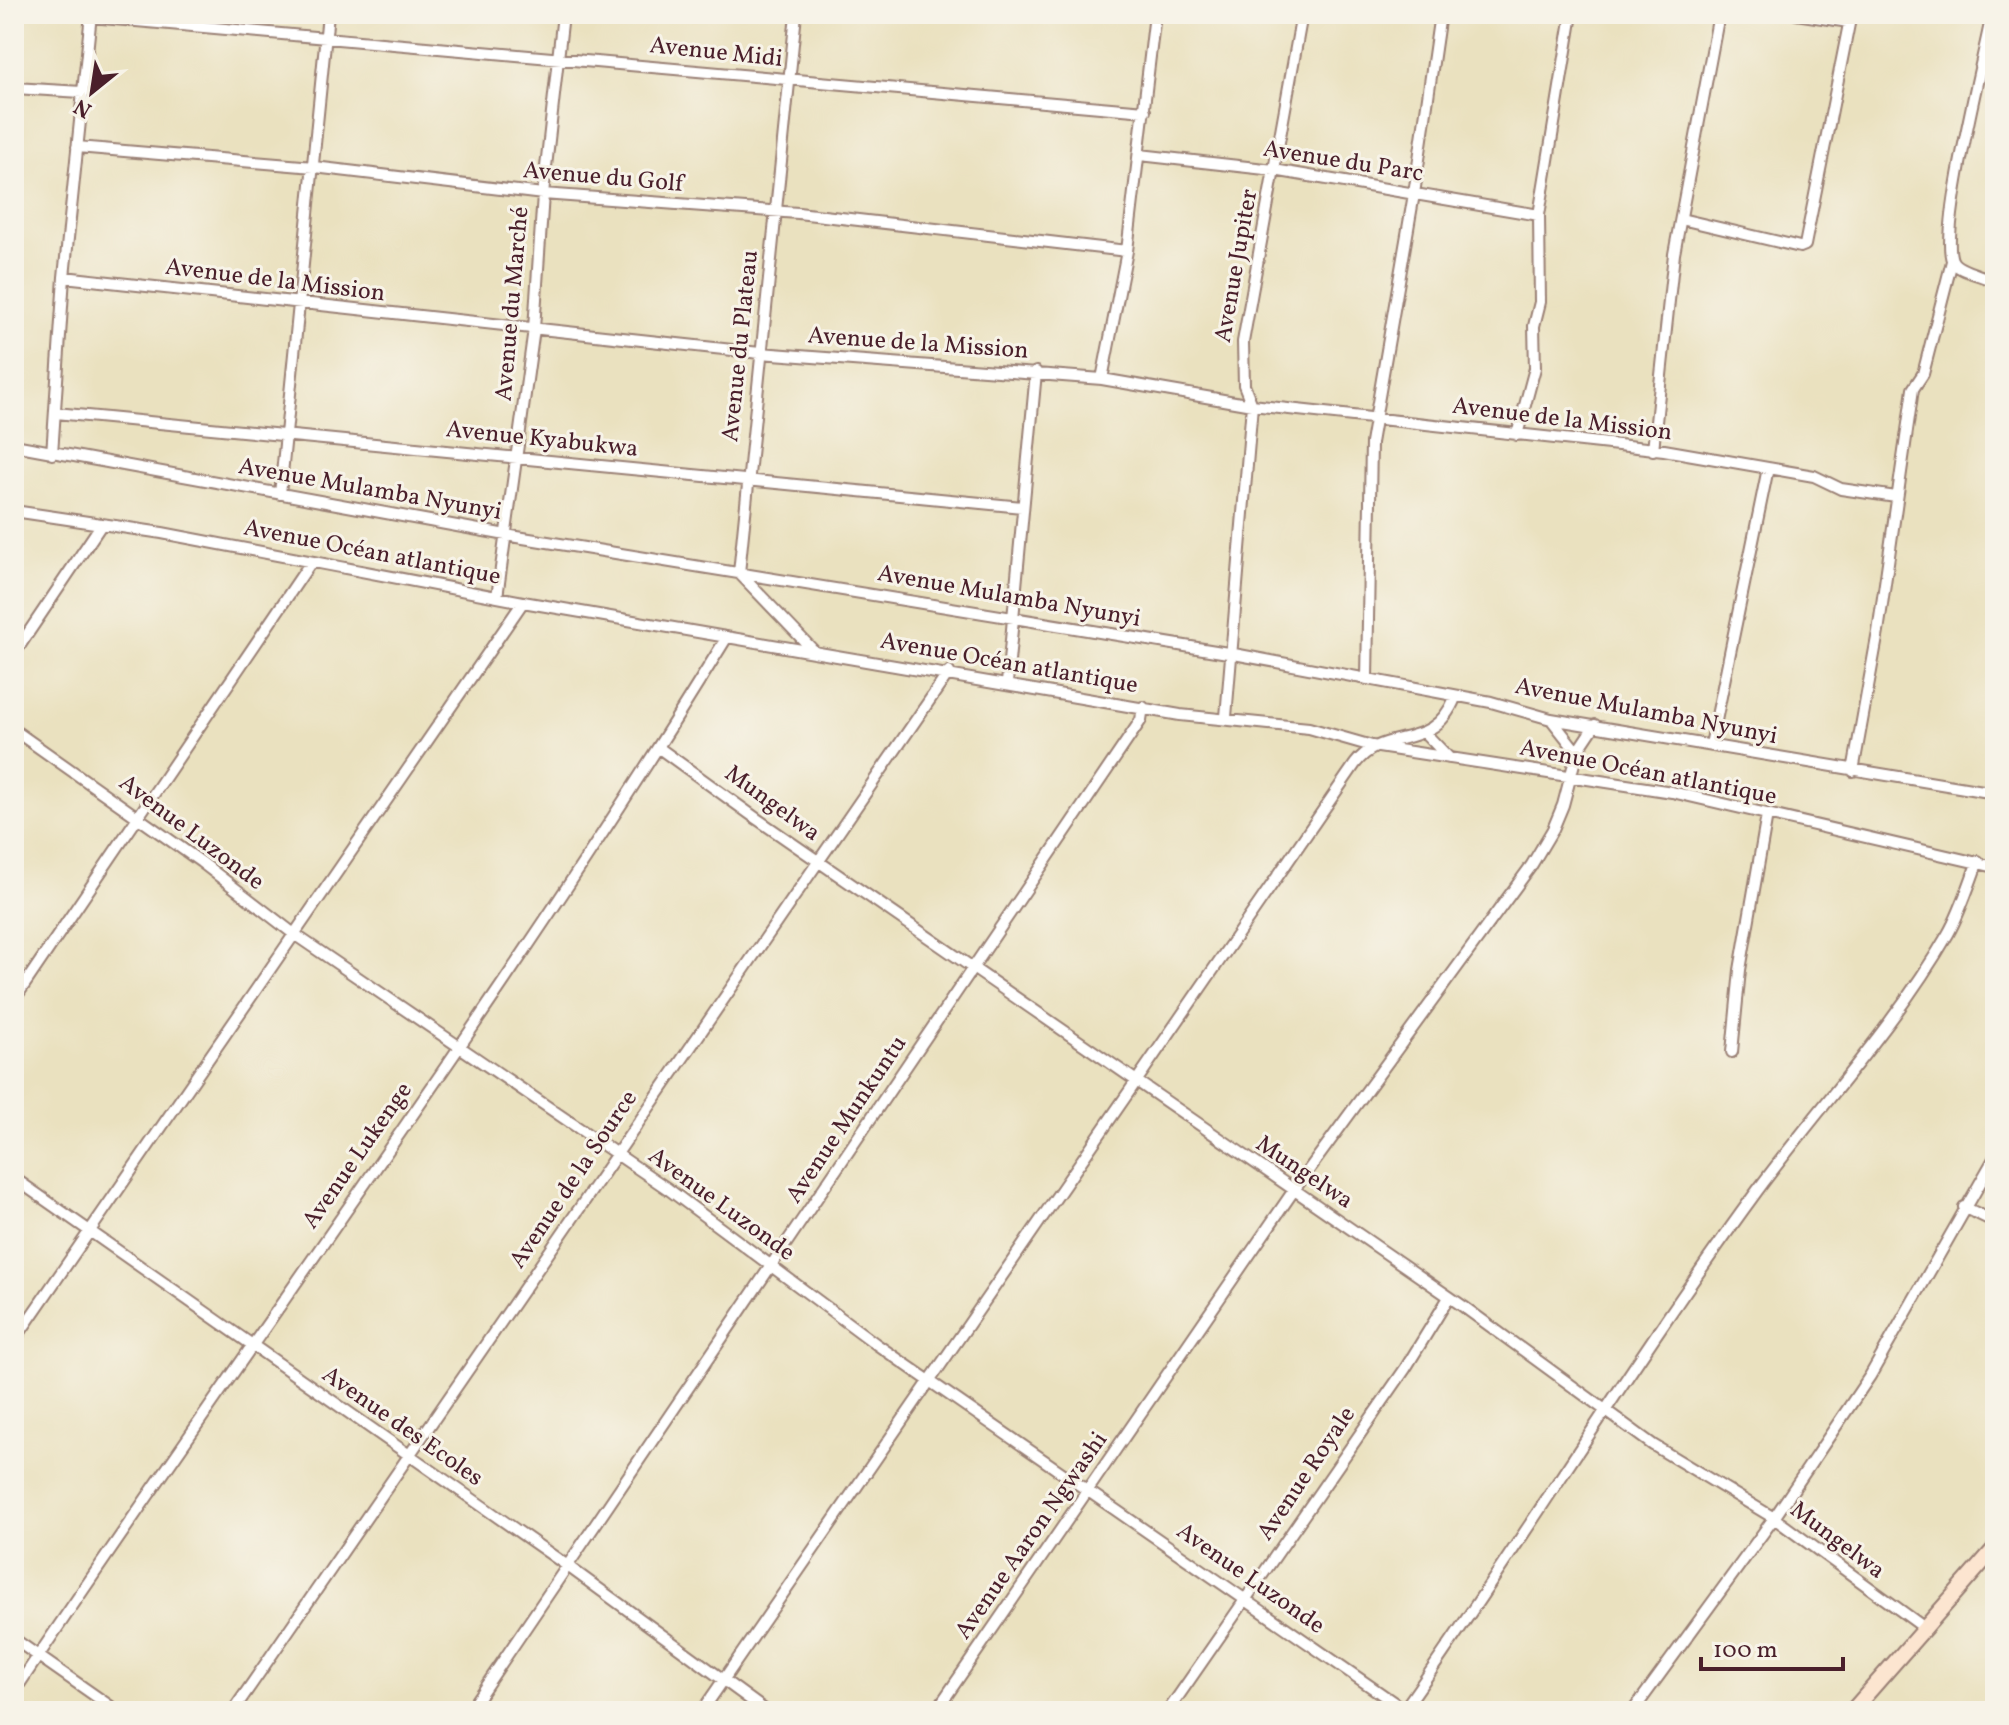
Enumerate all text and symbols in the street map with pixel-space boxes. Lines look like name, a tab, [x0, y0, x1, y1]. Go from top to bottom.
street label: Avenue Midi	[648, 29, 784, 77]
north arrow	[52, 52, 132, 132]
text: N	[69, 90, 98, 125]
street label: Avenue du Parc	[1260, 133, 1426, 191]
street label: Avenue du Golf	[522, 154, 687, 202]
street label: Avenue Jupiter	[1207, 187, 1267, 345]
street label: Avenue du Marché	[488, 205, 538, 403]
street label: Avenue du Plateau	[714, 248, 768, 444]
street label: Avenue de la Mission	[163, 251, 387, 311]
street label: Avenue de la Mission	[806, 319, 1030, 369]
street label: Avenue de la Mission	[1450, 390, 1674, 450]
street label: Avenue Kyabukwa	[444, 413, 640, 467]
street label: Avenue Mulamba Nyunyi	[236, 450, 504, 530]
street label: Avenue Océan atlantique	[241, 511, 503, 595]
street label: Avenue Mulamba Nyunyi	[875, 557, 1143, 637]
street label: Avenue Océan atlantique	[877, 625, 1141, 703]
street label: Avenue Mulamba Nyunyi	[1512, 670, 1780, 754]
street label: Avenue Océan atlantique	[1517, 731, 1779, 815]
street label: Mungelwa	[717, 758, 827, 850]
street label: Avenue Luzonde	[111, 767, 271, 899]
street label: Avenue Munkuntu	[778, 1029, 916, 1211]
street label: Avenue Lukenge	[295, 1076, 421, 1236]
street label: Avenue de la Source	[502, 1084, 646, 1276]
street label: Mungelwa	[1248, 1128, 1360, 1218]
street label: Avenue Luzonde	[640, 1140, 802, 1270]
street label: Avenue des Ecoles	[315, 1359, 489, 1495]
street label: Avenue Royale	[1249, 1400, 1365, 1548]
street label: Avenue Aaron Ngwashi	[947, 1425, 1117, 1647]
street label: Mungelwa	[1782, 1494, 1892, 1588]
street label: Avenue Luzonde	[1169, 1515, 1331, 1643]
scale bar	[1701, 1621, 1843, 1671]
text: 100 m	[1713, 1634, 1778, 1668]

